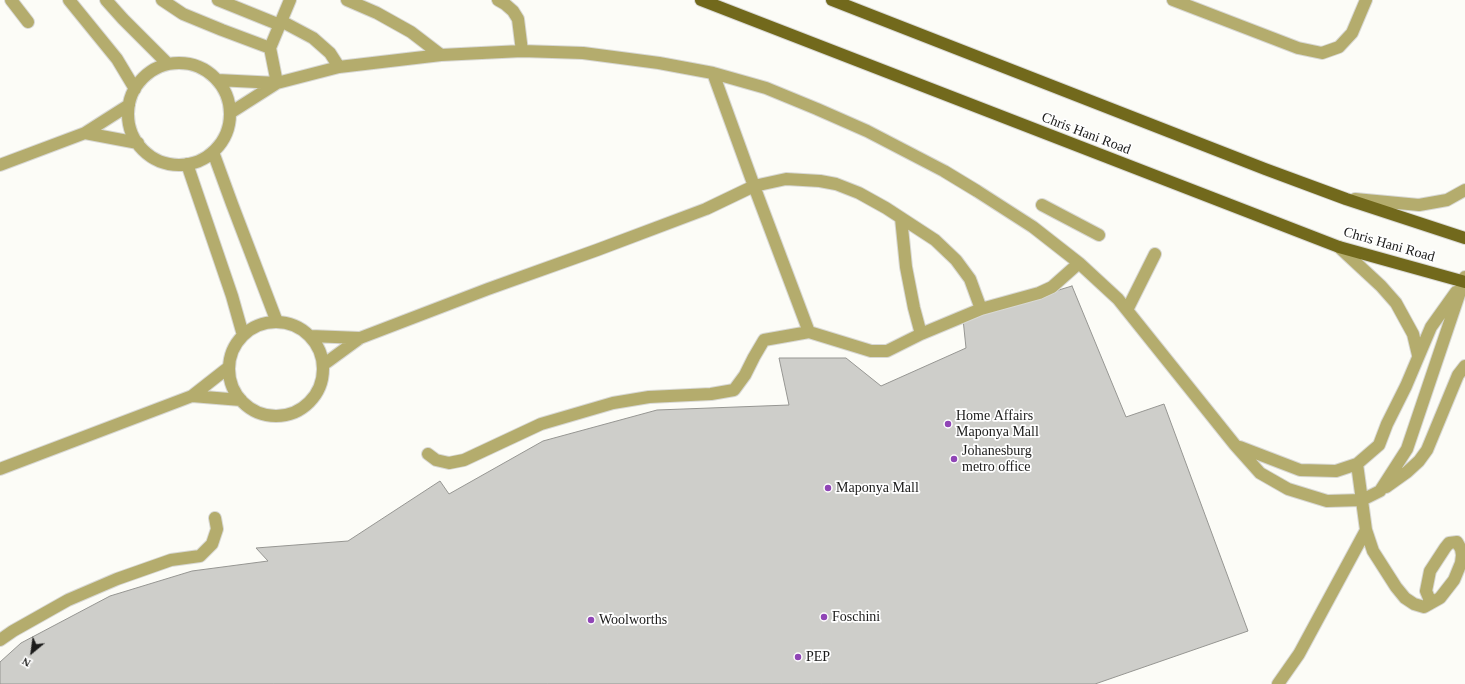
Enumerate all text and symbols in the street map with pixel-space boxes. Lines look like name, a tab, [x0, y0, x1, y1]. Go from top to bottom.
street label: Chris Hani Road	[1039, 109, 1133, 159]
street label: Chris Hani Road	[1341, 224, 1437, 266]
place label: Home Affairs Maponya Mall	[956, 408, 1039, 440]
marker: Home Affairs Maponya Mall	[943, 419, 953, 429]
place label: Johanesburg metro office	[962, 443, 1032, 476]
marker: Johanesburg metro office	[949, 454, 959, 464]
place label: Maponya Mall	[836, 480, 919, 496]
marker: Maponya Mall	[823, 483, 833, 493]
place label: Foschini	[832, 609, 880, 625]
place label: Woolworths	[599, 612, 667, 628]
marker: Foschini	[819, 612, 829, 622]
marker: Woolworths	[586, 615, 596, 625]
north arrow	[12, 632, 52, 672]
place label: PEP	[806, 649, 830, 665]
marker: PEP	[793, 652, 803, 662]
text: N	[20, 655, 33, 670]

